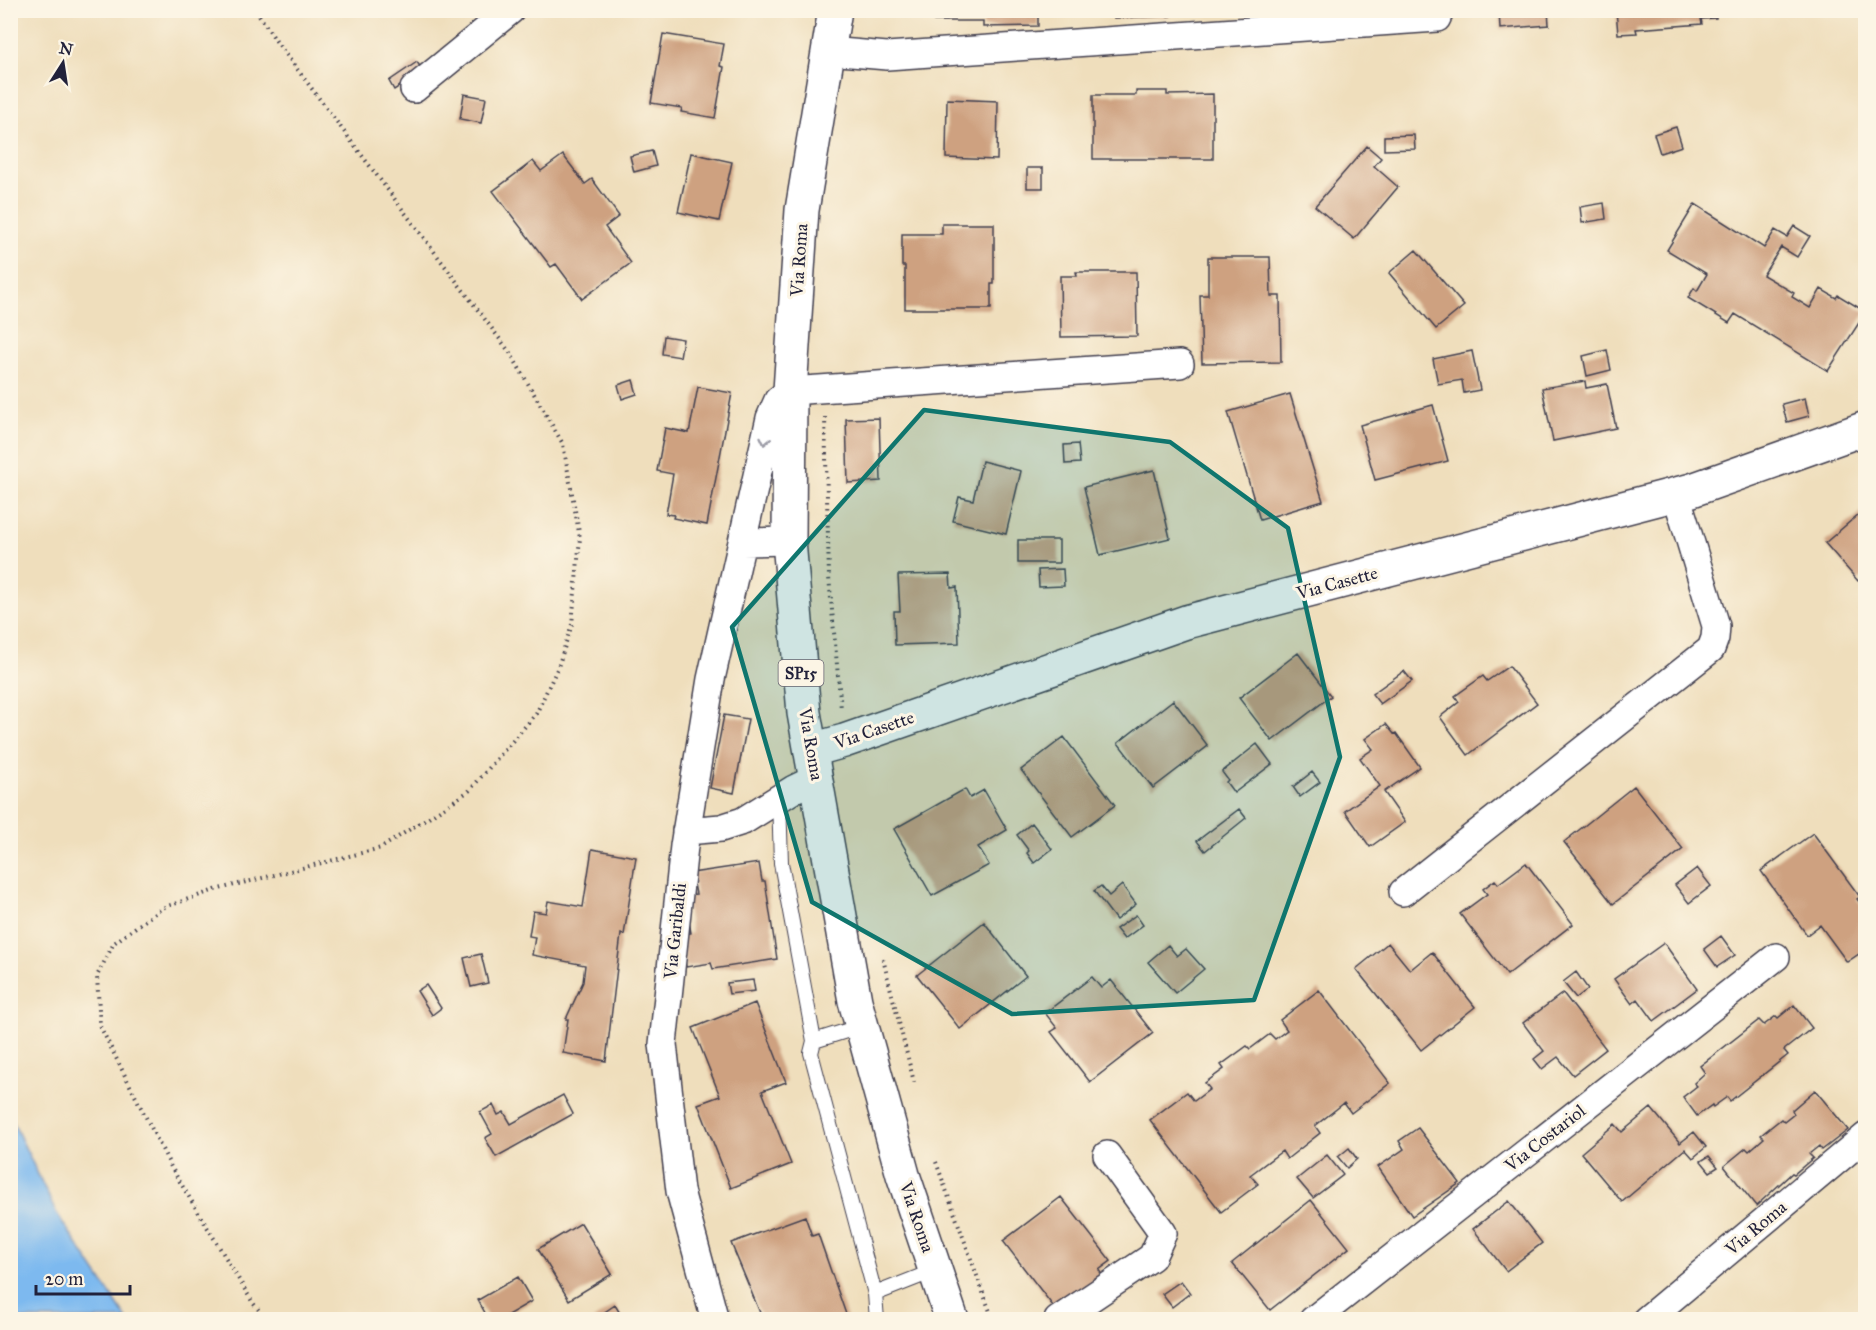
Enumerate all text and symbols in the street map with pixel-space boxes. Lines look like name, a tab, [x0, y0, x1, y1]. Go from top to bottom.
north arrow	[33, 33, 93, 93]
text: N	[57, 38, 75, 60]
street label: Via Roma	[785, 222, 813, 298]
one-way arrow	[759, 436, 772, 446]
street label: Via Casette	[1293, 562, 1380, 605]
road number: SP15	[778, 660, 824, 686]
street label: Via Roma	[794, 705, 828, 782]
street label: Via Casette	[830, 706, 917, 754]
street label: Via Garibaldi	[659, 882, 691, 981]
street label: Via Costariol	[1499, 1100, 1590, 1177]
street label: Via Roma	[894, 1178, 939, 1256]
street label: Via Roma	[1720, 1196, 1791, 1261]
scale bar	[36, 1258, 130, 1296]
text: 20 m	[45, 1268, 83, 1290]

